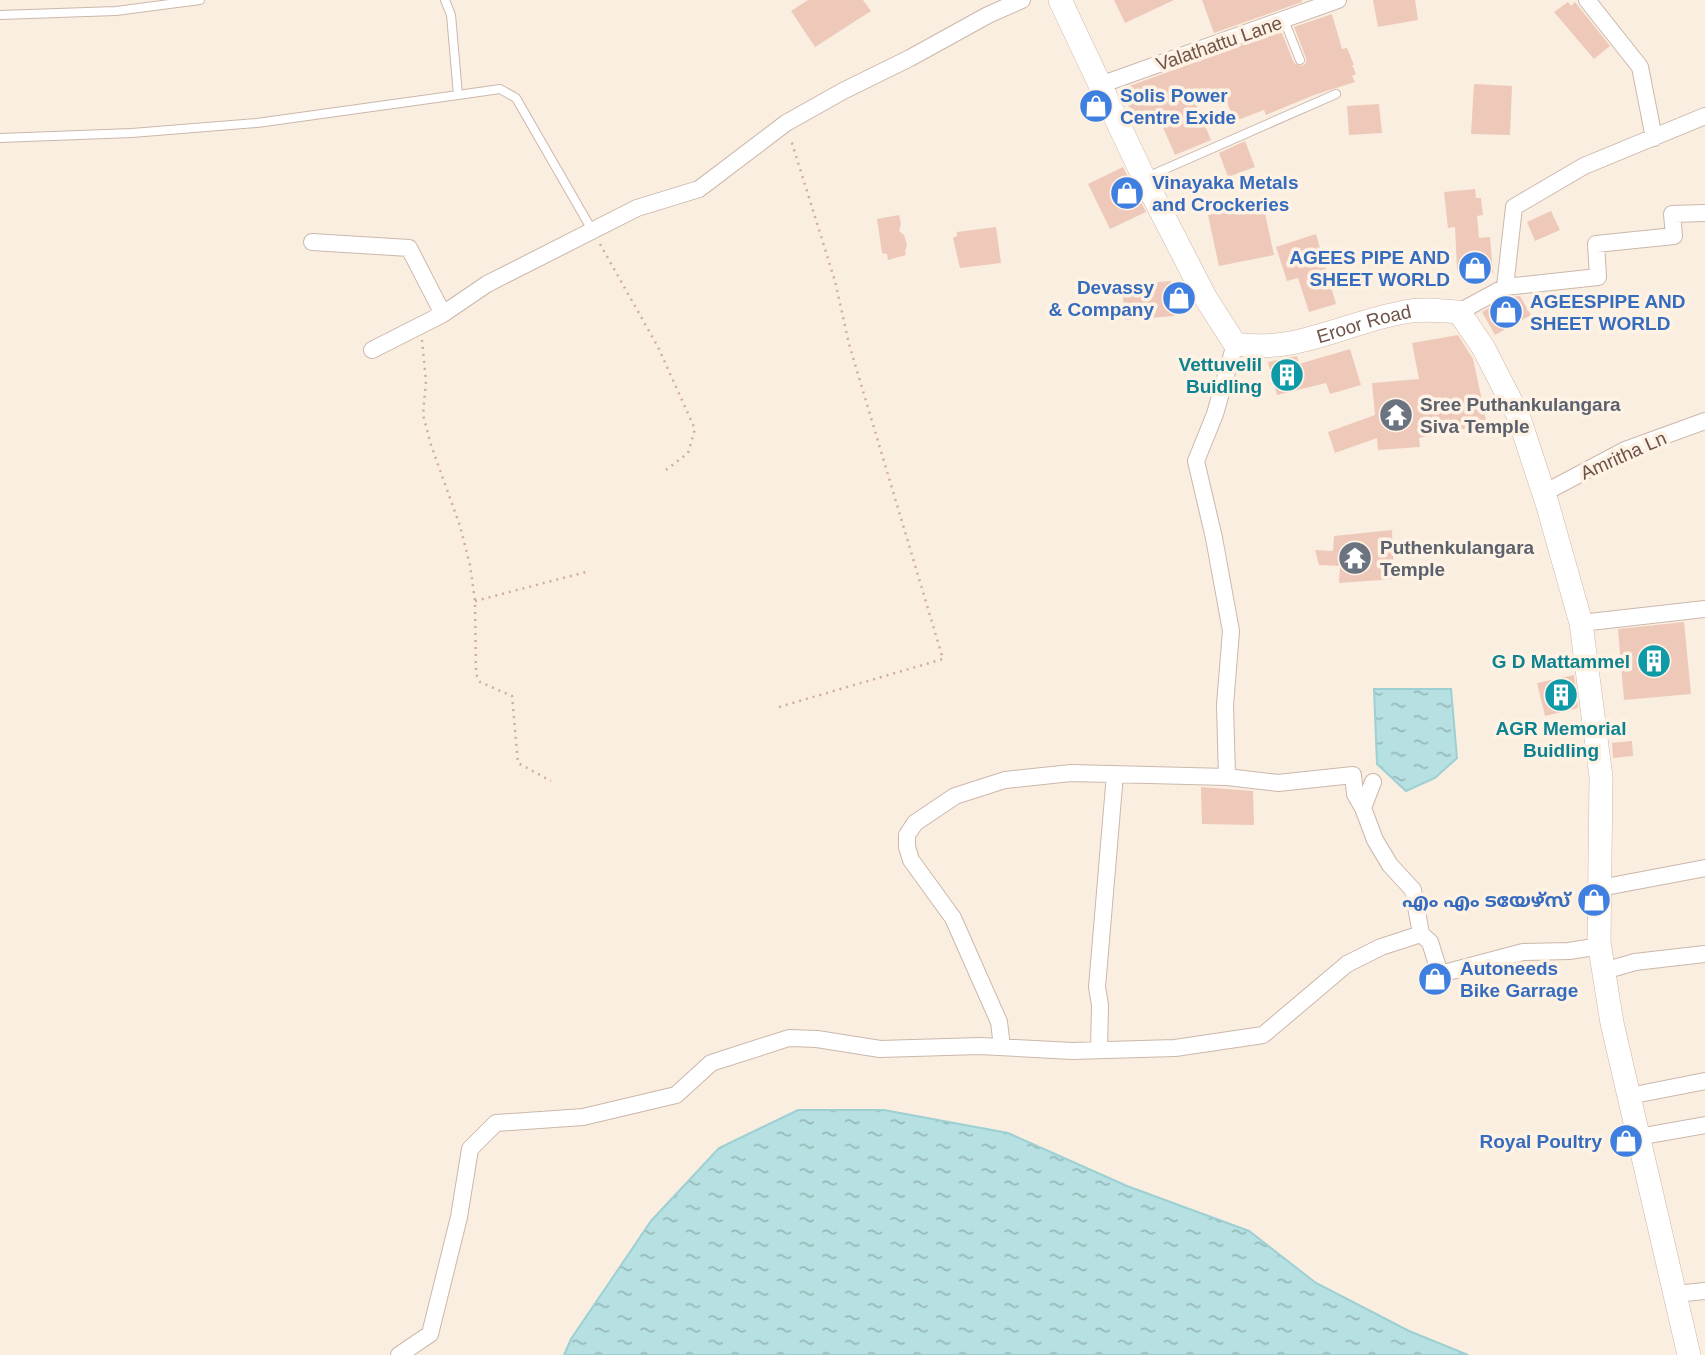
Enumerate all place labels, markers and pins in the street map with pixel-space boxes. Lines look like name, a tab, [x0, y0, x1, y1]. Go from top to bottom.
place label: Solis Power Centre Exide	[1120, 85, 1236, 128]
shop icon: Solis Power Centre Exide	[1077, 87, 1115, 125]
place label: Vinayaka Metals and Crockeries	[1152, 172, 1298, 215]
shop icon: Vinayaka Metals and Crockeries	[1108, 174, 1146, 212]
place label: AGEES PIPE AND SHEET WORLD	[1289, 247, 1450, 290]
shop icon: AGEES PIPE AND SHEET WORLD	[1456, 249, 1494, 287]
place label: Devassy & Company	[1048, 277, 1154, 320]
shop icon: Devassy & Company	[1160, 279, 1198, 317]
place label: AGEESPIPE AND SHEET WORLD	[1530, 291, 1686, 334]
shop icon: AGEESPIPE AND SHEET WORLD	[1487, 293, 1525, 331]
place label: Vettuvelil Buidling	[1179, 354, 1262, 397]
building icon: Vettuvelil Buidling	[1268, 356, 1306, 394]
place label: Sree Puthankulangara Siva Temple	[1420, 394, 1621, 437]
temple icon: Sree Puthankulangara Siva Temple	[1377, 396, 1415, 434]
place label: Puthenkulangara Temple	[1380, 537, 1535, 580]
temple icon: Puthenkulangara Temple	[1336, 539, 1374, 577]
building icon: G D Mattammel	[1635, 642, 1673, 680]
place label: G D Mattammel	[1492, 651, 1630, 672]
building icon: AGR Memorial Buidling	[1542, 676, 1580, 714]
place label: AGR Memorial Buidling	[1496, 718, 1626, 761]
shop icon: എം എം ടയേഴ്‌സ്	[1575, 881, 1613, 919]
place label: എം എം ടയേഴ്‌സ്	[1402, 890, 1572, 911]
place label: Autoneeds Bike Garrage	[1460, 958, 1578, 1001]
shop icon: Autoneeds Bike Garrage	[1416, 960, 1454, 998]
shop icon: Royal Poultry	[1607, 1122, 1645, 1160]
place label: Royal Poultry	[1480, 1131, 1602, 1152]

